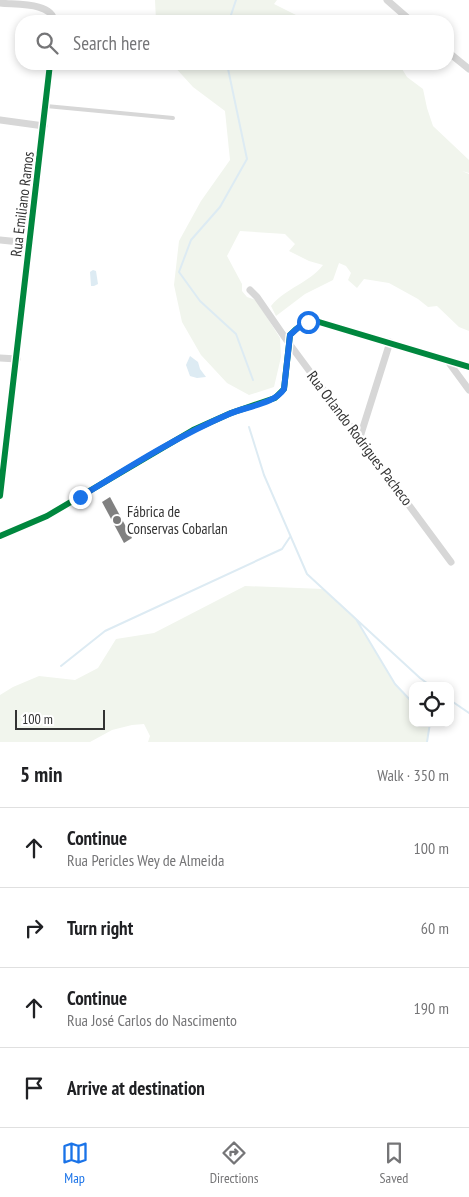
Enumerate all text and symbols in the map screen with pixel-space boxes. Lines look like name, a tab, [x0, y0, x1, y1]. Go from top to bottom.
search box	[15, 15, 454, 70]
icon: search	[33, 29, 61, 57]
text: Search here	[73, 31, 150, 55]
street label: Rua Emiliano Ramos	[6, 150, 38, 258]
route start	[297, 311, 320, 334]
street label: Rua Orlando Rodrigues Pacheco	[303, 367, 417, 509]
route end	[69, 486, 92, 509]
place label: Fábrica de Conservas Cobarlan	[127, 502, 228, 538]
marker: Fábrica de Conservas Cobarlan	[111, 514, 123, 526]
map controls	[409, 682, 454, 727]
button: locate	[409, 682, 454, 727]
scale bar	[15, 707, 105, 730]
text: 100 m	[22, 710, 53, 728]
text: 5 min	[20, 761, 62, 788]
text: Walk · 350 m	[377, 765, 449, 785]
text: Continue	[67, 826, 127, 850]
icon: ahead	[20, 834, 48, 862]
text: 100 m	[414, 838, 449, 858]
text: Rua Pericles Wey de Almeida	[67, 850, 224, 870]
icon: right	[20, 914, 48, 942]
text: Turn right	[67, 916, 133, 940]
text: 60 m	[421, 918, 449, 938]
text: Continue	[67, 986, 127, 1010]
icon: ahead	[20, 994, 48, 1022]
text: 190 m	[414, 998, 449, 1018]
text: Rua José Carlos do Nascimento	[67, 1010, 237, 1030]
icon: arrive	[20, 1074, 48, 1102]
text: Arrive at destination	[67, 1076, 205, 1100]
tab: Map	[61, 1139, 89, 1187]
tab: Directions	[210, 1139, 258, 1187]
tab: Saved	[380, 1139, 408, 1187]

